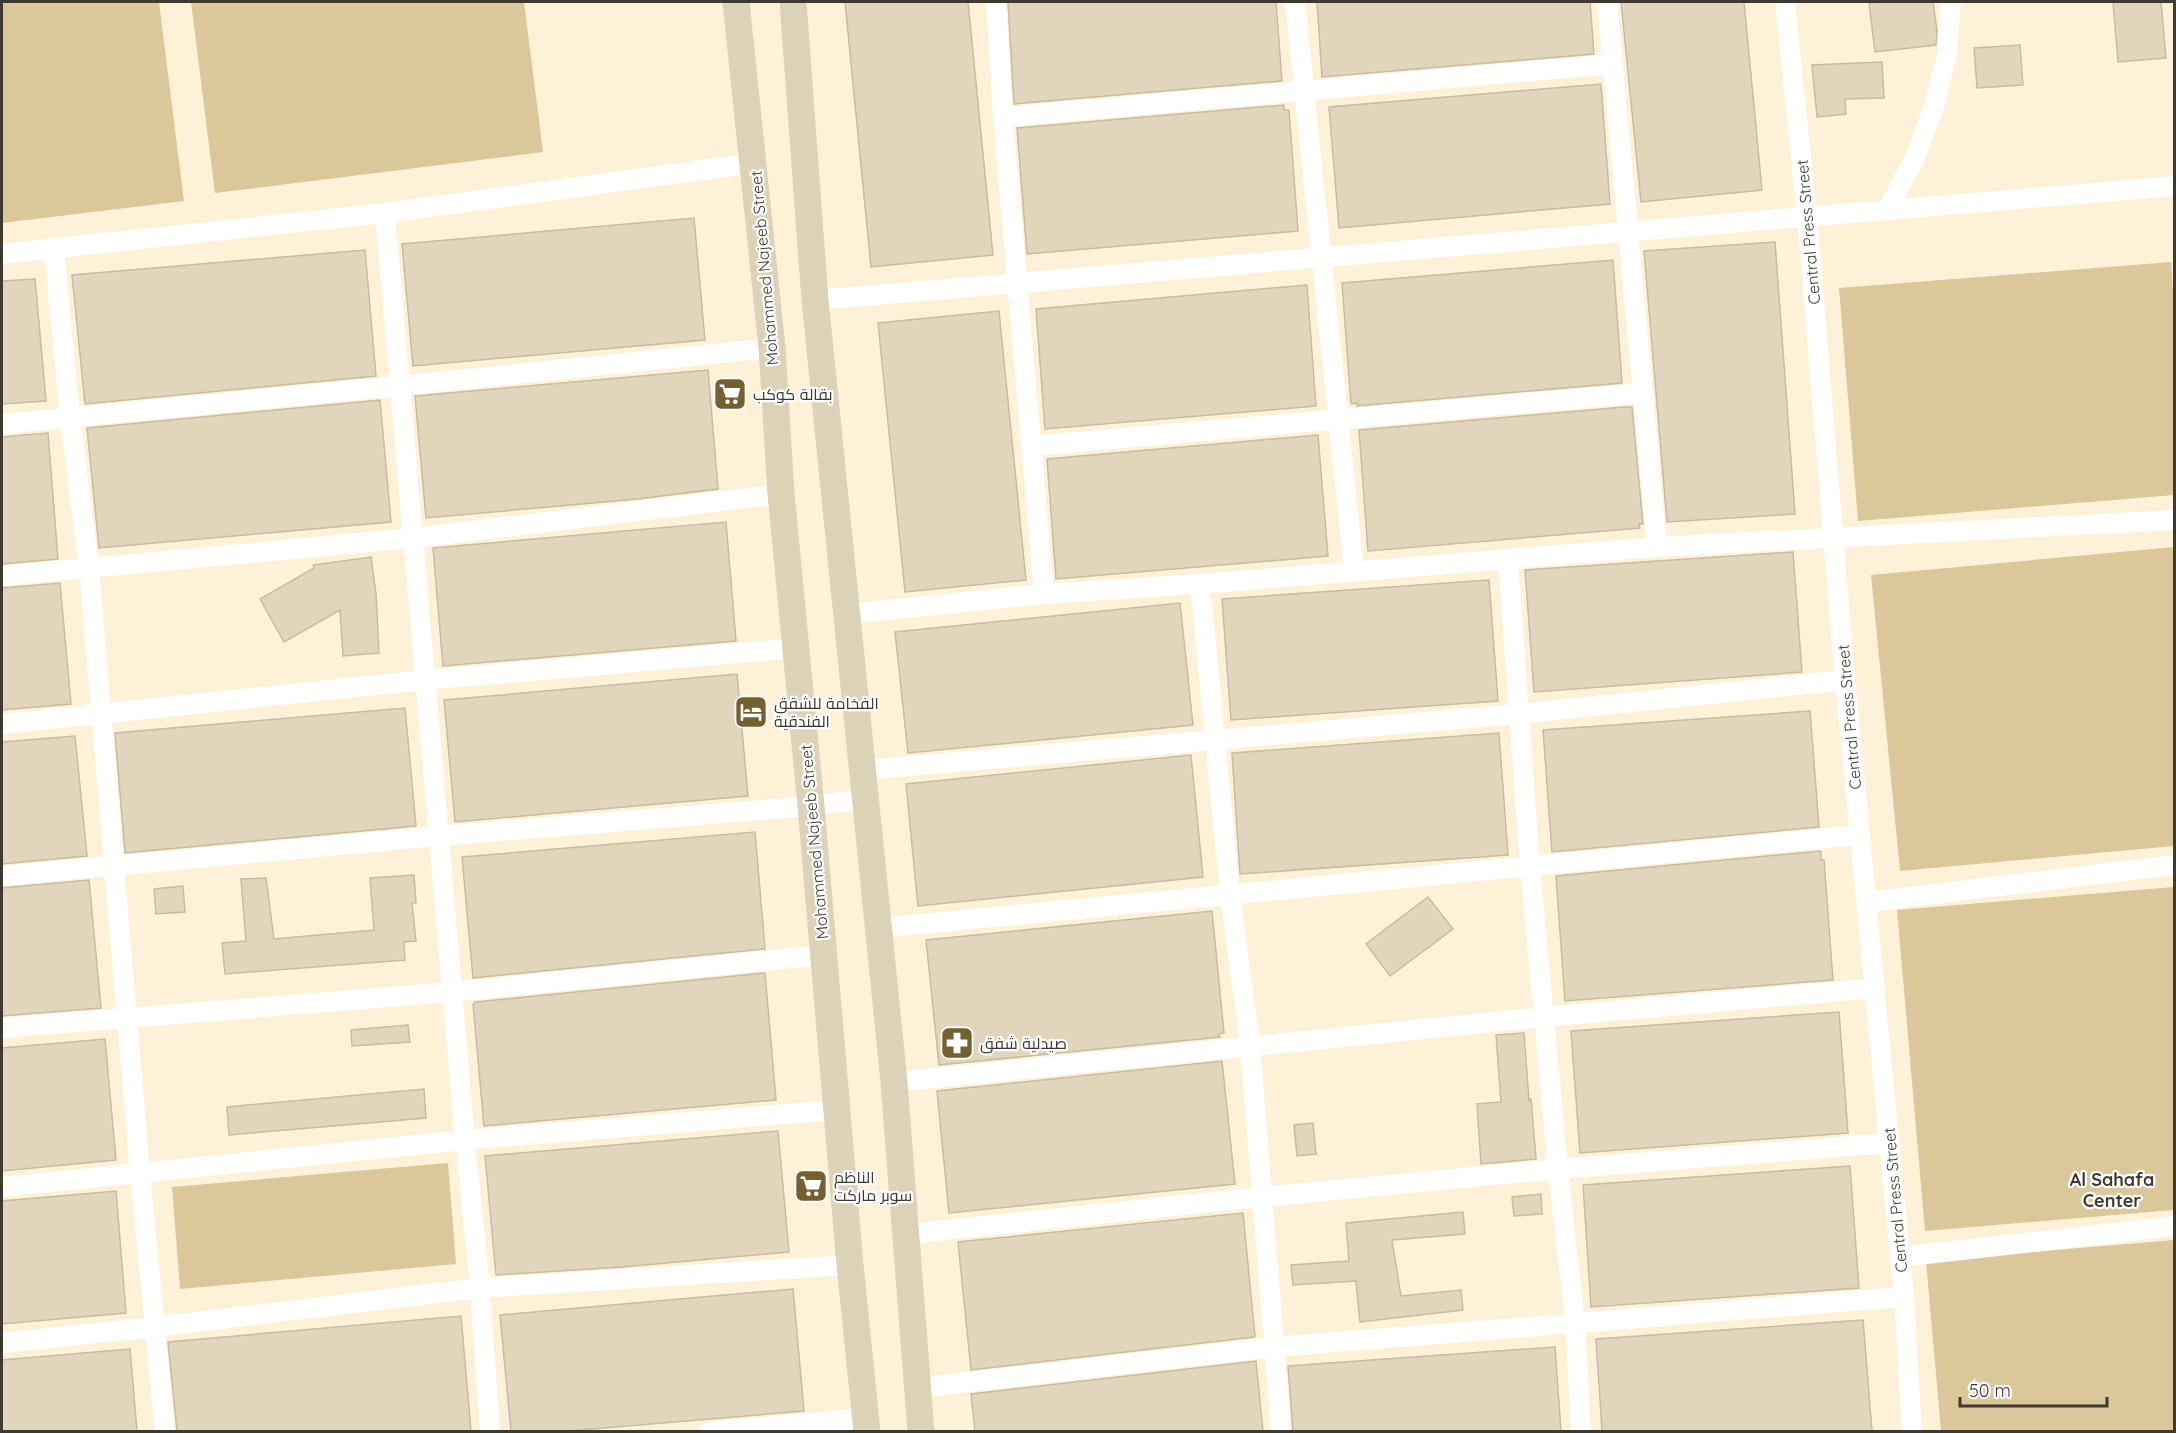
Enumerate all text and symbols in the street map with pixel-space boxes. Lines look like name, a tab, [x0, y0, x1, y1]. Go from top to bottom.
street label: Central Press Street	[1792, 159, 1824, 305]
street label: Mohammed Najeeb Street	[746, 170, 782, 366]
supermarket icon: بقالة كوكب	[712, 376, 748, 412]
place label: بقالة كوكب	[753, 384, 833, 404]
street label: Central Press Street	[1833, 644, 1865, 790]
place label: الفخامة للشقق الفندقية	[774, 693, 879, 731]
hotel icon: الفخامة للشقق الفندقية	[733, 694, 769, 730]
street label: Mohammed Najeeb Street	[796, 744, 832, 940]
pharmacy icon: صيدلية شفق	[939, 1025, 975, 1061]
place label: صيدلية شفق	[980, 1033, 1067, 1054]
street label: Central Press Street	[1879, 1127, 1911, 1273]
place label: الناظم سوبر ماركت	[834, 1167, 912, 1205]
supermarket icon: الناظم سوبر ماركت	[793, 1168, 829, 1204]
district label: Al Sahafa Center	[2070, 1168, 2154, 1212]
scale bar	[1960, 1370, 2107, 1408]
text: 50 m	[1969, 1379, 2011, 1402]

